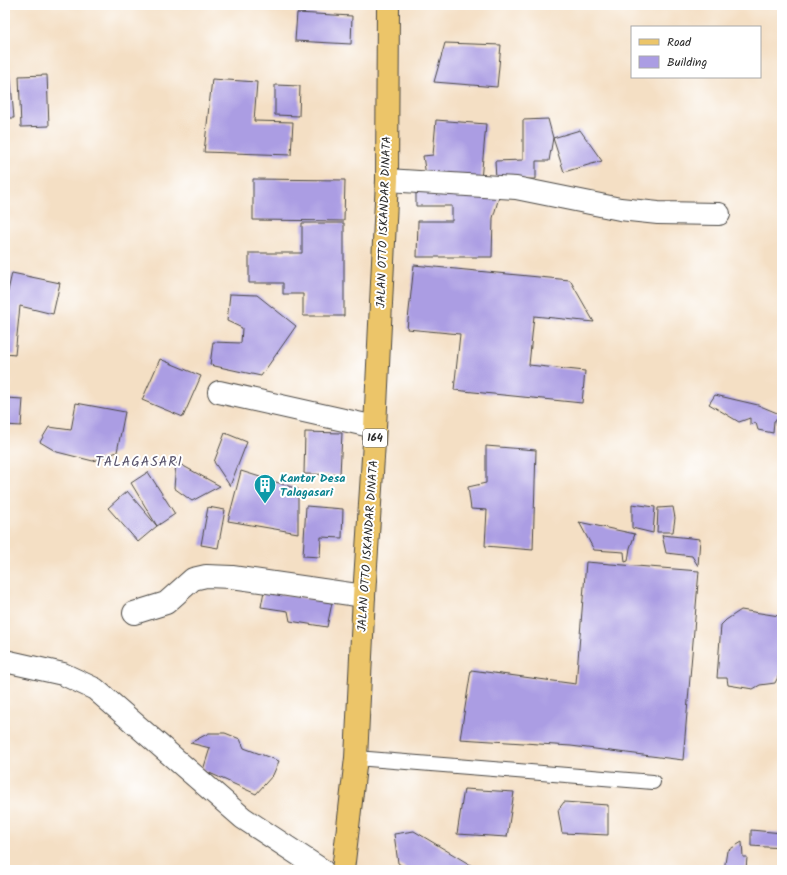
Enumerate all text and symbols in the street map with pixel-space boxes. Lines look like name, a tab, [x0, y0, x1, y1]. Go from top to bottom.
legend	[631, 26, 761, 78]
text: Road	[667, 33, 692, 52]
text: Building	[667, 53, 707, 72]
street label: JALAN OTTO ISKANDAR DINATA	[372, 136, 396, 308]
road number: 164	[363, 429, 387, 447]
district label: TALAGASARI	[95, 451, 183, 473]
street label: JALAN OTTO ISKANDAR DINATA	[353, 459, 383, 633]
place label: Kantor Desa Talagasari	[280, 469, 345, 502]
building icon: Kantor Desa Talagasari	[252, 472, 278, 505]

